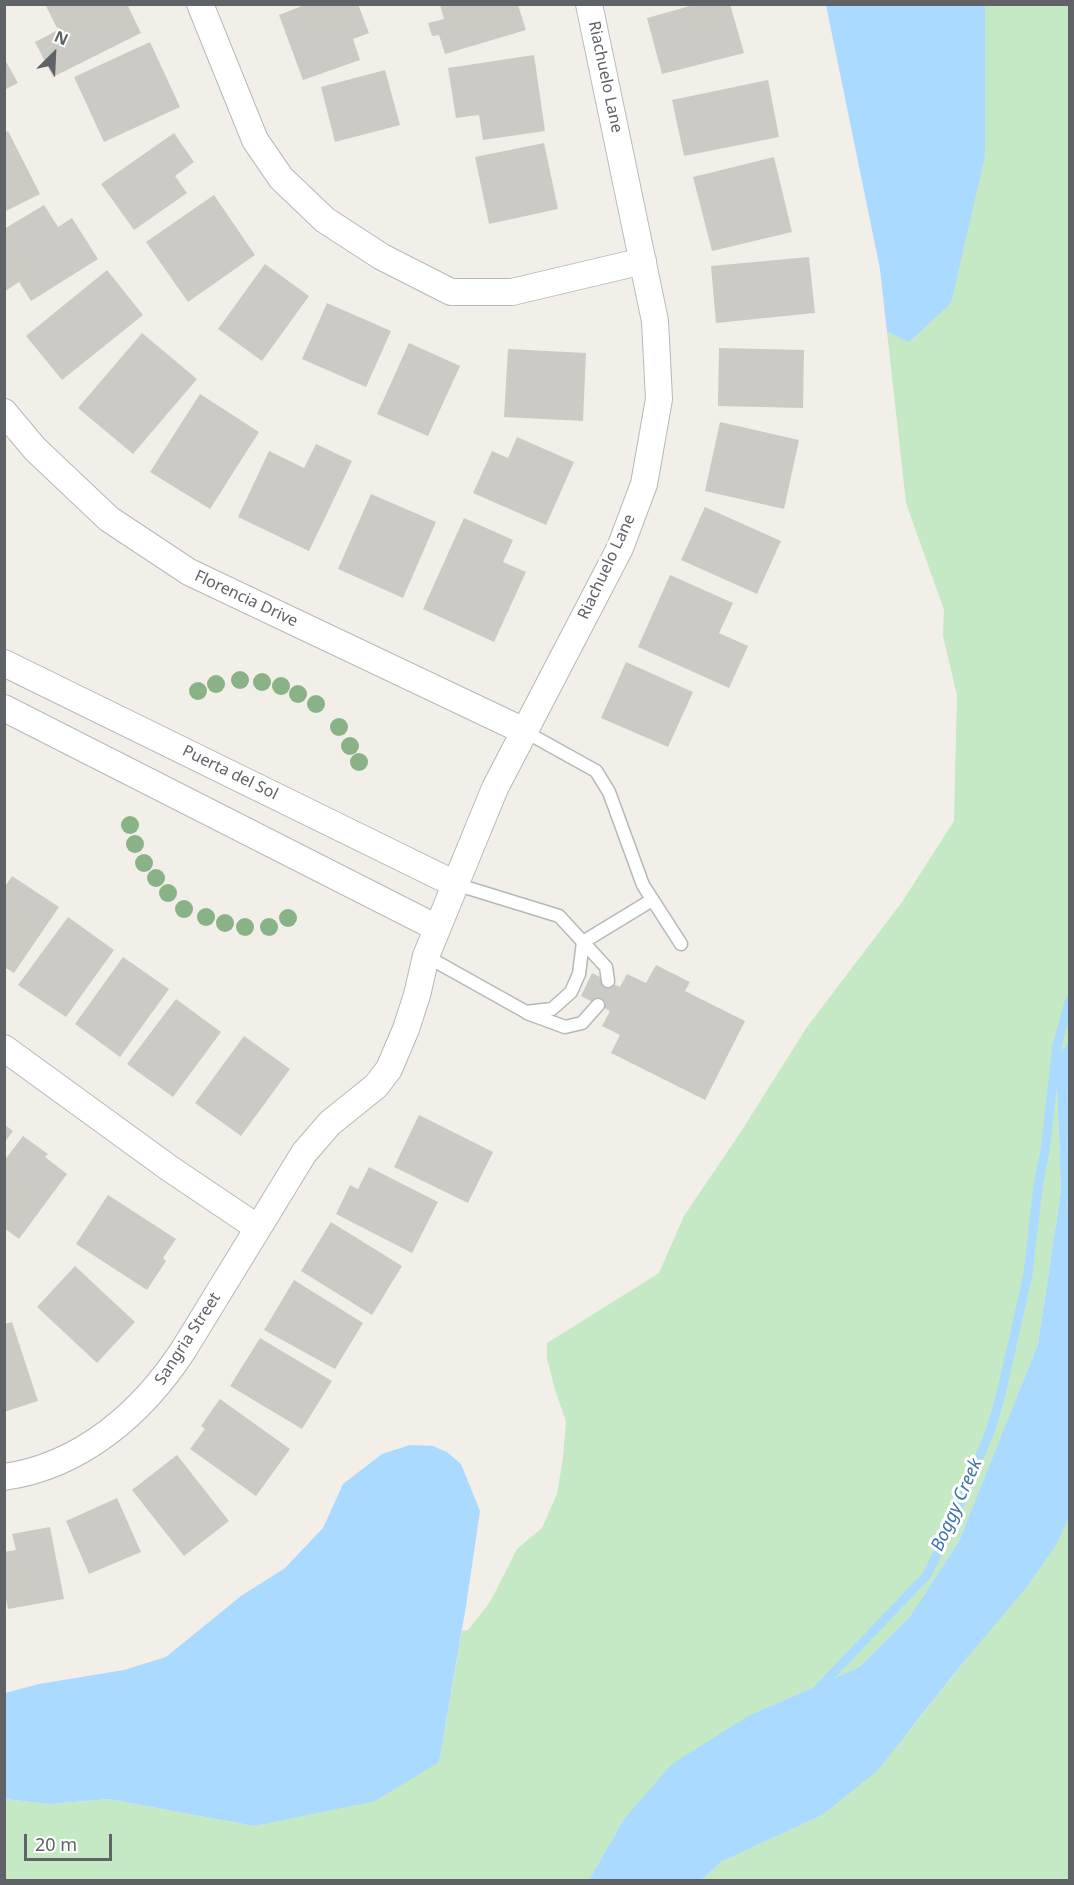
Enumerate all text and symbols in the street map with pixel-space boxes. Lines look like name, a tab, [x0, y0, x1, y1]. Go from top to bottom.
street label: Riachuelo Lane	[584, 19, 626, 135]
north arrow	[24, 24, 84, 84]
text: N	[51, 25, 72, 50]
street label: Riachuelo Lane	[574, 511, 640, 623]
street label: Florencia Drive	[191, 567, 301, 631]
street label: Puerta del Sol	[179, 742, 281, 804]
street label: Sangria Street	[151, 1289, 225, 1389]
water label: Boggy Creek	[927, 1455, 987, 1555]
scale bar	[27, 1822, 116, 1860]
text: 20 m	[35, 1832, 77, 1856]

